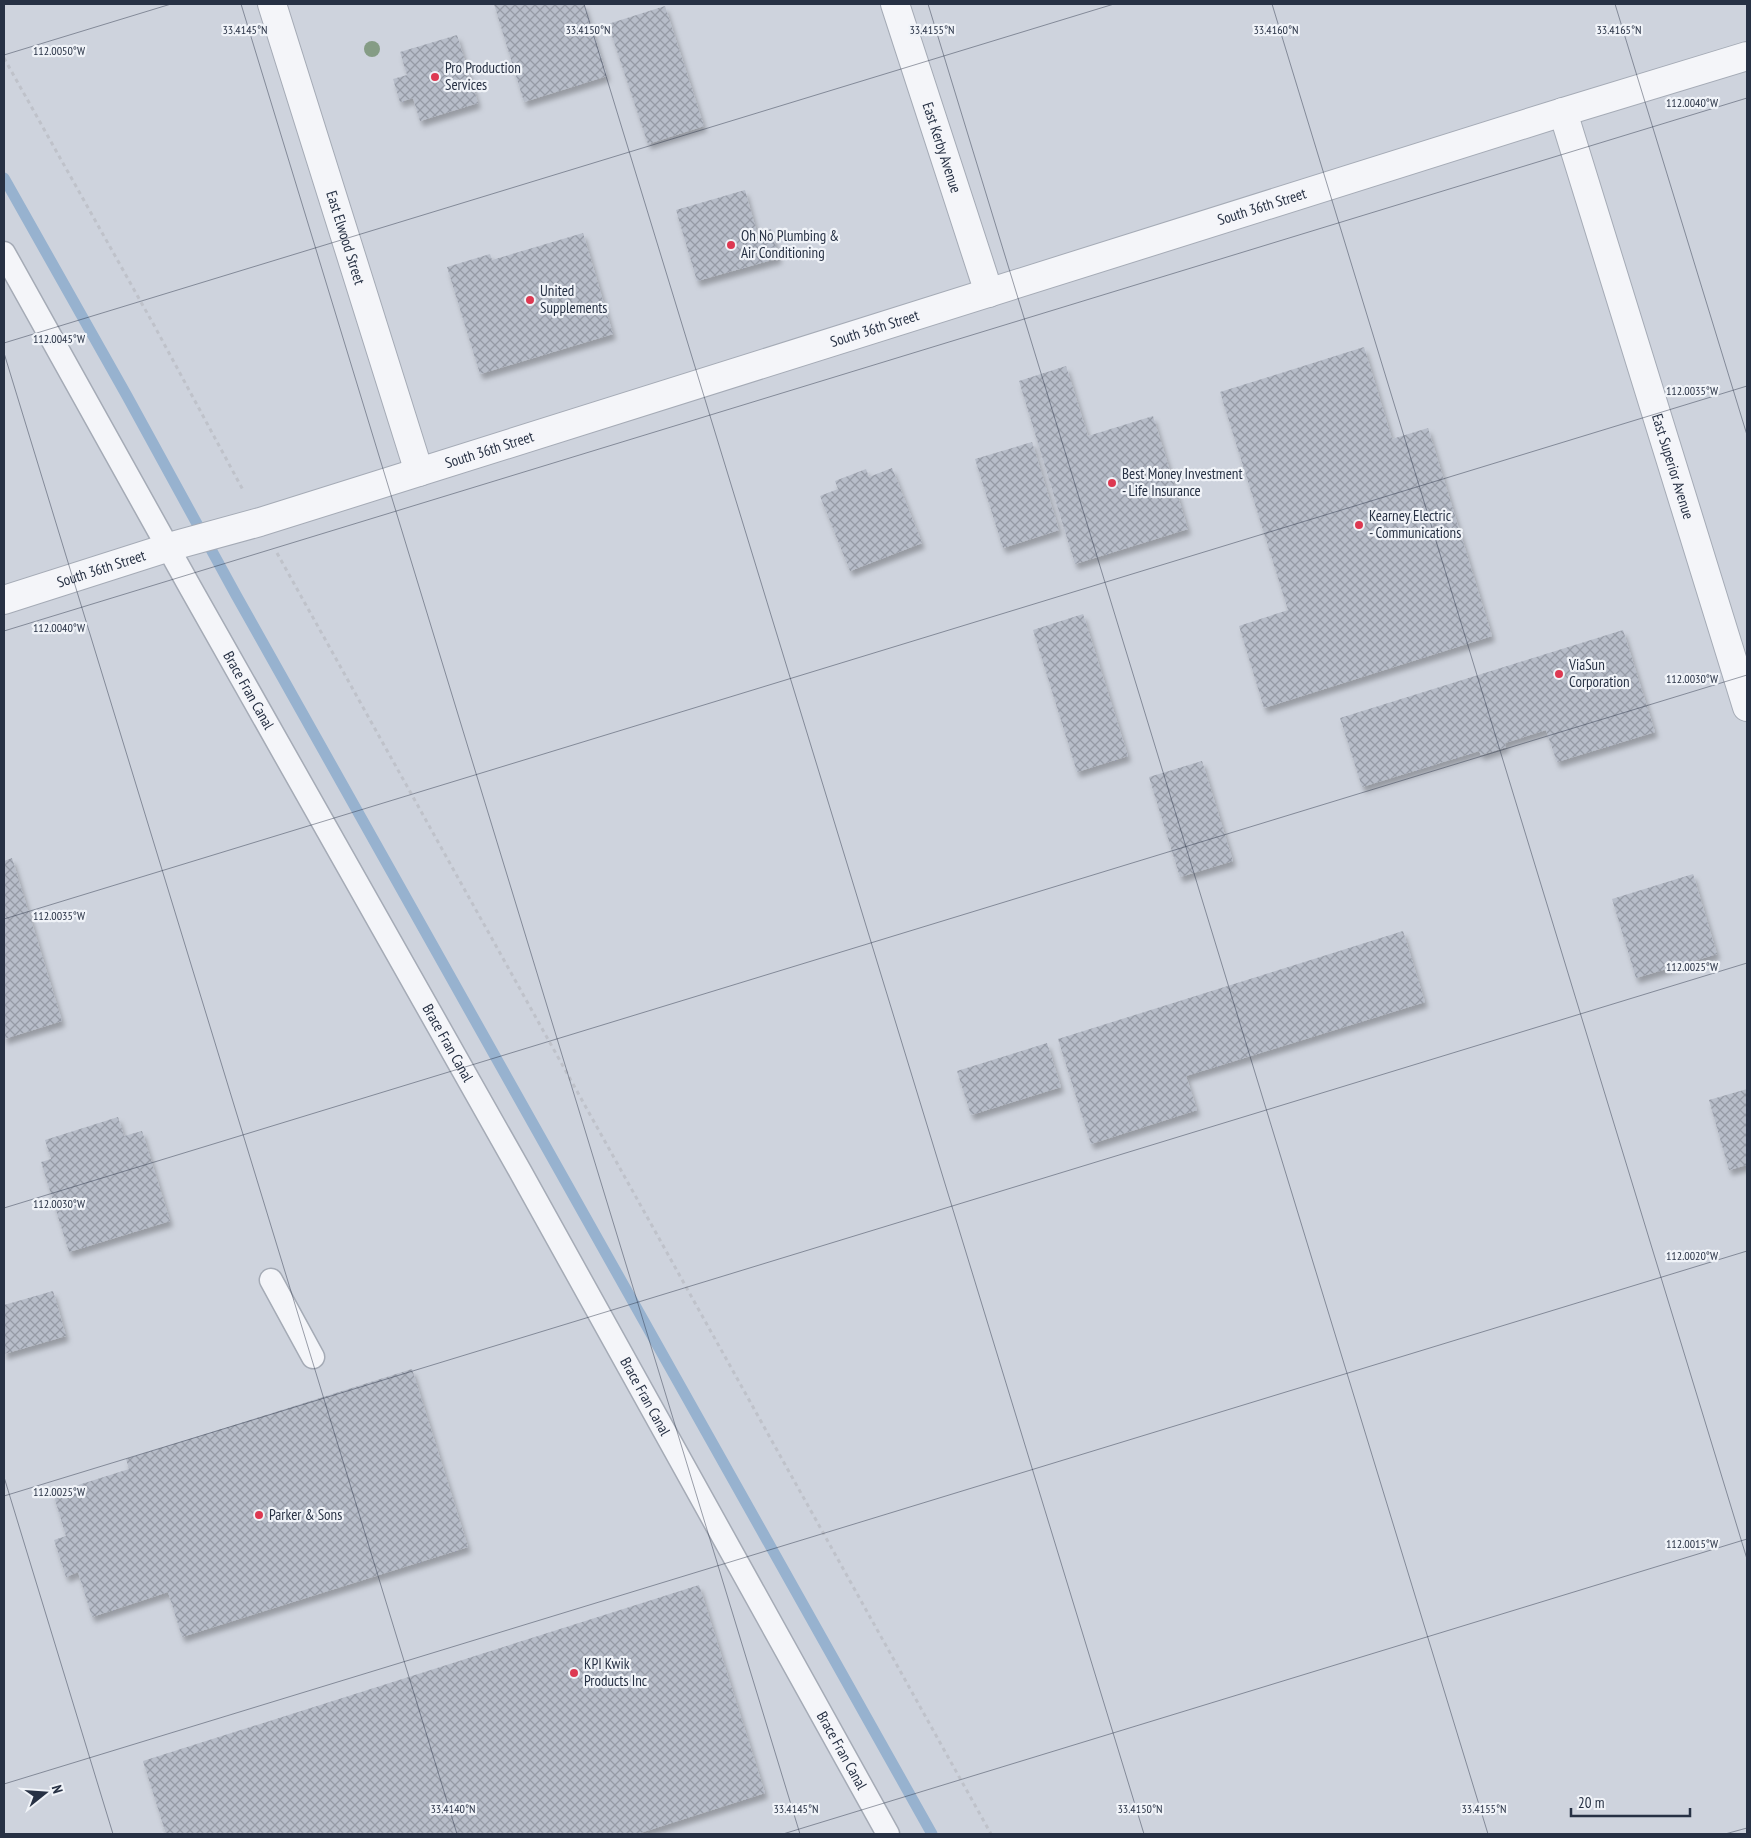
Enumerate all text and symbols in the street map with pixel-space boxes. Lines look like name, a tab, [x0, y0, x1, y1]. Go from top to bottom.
text: 33.4145°N	[222, 22, 268, 37]
text: 33.4150°N	[565, 22, 611, 37]
text: 33.4155°N	[909, 22, 955, 37]
text: 33.4160°N	[1253, 22, 1299, 37]
text: 33.4165°N	[1596, 22, 1642, 37]
text: 112.0050°W	[33, 43, 85, 58]
place label: Pro Production Services	[445, 58, 521, 94]
marker: Pro Production Services	[429, 71, 441, 83]
text: 112.0040°W	[1666, 95, 1718, 110]
street label: East Kerby Avenue	[919, 100, 966, 195]
street label: South 36th Street	[1215, 183, 1308, 229]
street label: East Elwood Street	[322, 188, 370, 287]
place label: Oh No Plumbing & Air Conditioning	[741, 226, 839, 262]
marker: Oh No Plumbing & Air Conditioning	[725, 239, 737, 251]
place label: United Supplements	[540, 281, 607, 317]
marker: United Supplements	[524, 294, 536, 306]
street label: South 36th Street	[828, 305, 921, 351]
text: 112.0045°W	[33, 331, 85, 346]
text: 112.0035°W	[1666, 383, 1718, 398]
street label: East Superior Avenue	[1648, 411, 1698, 521]
street label: South 36th Street	[442, 427, 536, 472]
place label: Best Money Investment - Life Insurance	[1122, 464, 1243, 500]
marker: Best Money Investment - Life Insurance	[1106, 477, 1118, 489]
place label: Kearney Electric - Communications	[1369, 506, 1461, 542]
marker: Kearney Electric - Communications	[1353, 519, 1365, 531]
street label: South 36th Street	[54, 545, 148, 592]
text: 112.0040°W	[33, 620, 85, 635]
street label: Brace Fran Canal	[219, 648, 279, 733]
place label: ViaSun Corporation	[1568, 655, 1630, 691]
marker: ViaSun Corporation	[1553, 668, 1565, 680]
text: 112.0030°W	[1666, 671, 1718, 686]
text: 112.0035°W	[33, 908, 85, 923]
text: 112.0025°W	[1666, 959, 1718, 974]
street label: Brace Fran Canal	[418, 1000, 478, 1086]
text: 112.0030°W	[33, 1196, 85, 1211]
text: 112.0020°W	[1666, 1248, 1718, 1263]
street label: Brace Fran Canal	[616, 1354, 675, 1439]
text: 112.0025°W	[33, 1484, 85, 1499]
place label: Parker & Sons	[269, 1505, 342, 1524]
marker: Parker & Sons	[253, 1509, 265, 1521]
text: 112.0015°W	[1666, 1536, 1718, 1551]
place label: KPI Kwik Products Inc	[584, 1654, 648, 1690]
marker: KPI Kwik Products Inc	[568, 1667, 580, 1679]
street label: Brace Fran Canal	[813, 1708, 872, 1793]
north arrow	[20, 1768, 70, 1818]
text: N	[48, 1783, 67, 1795]
scale bar	[1571, 1786, 1690, 1818]
text: 20 m	[1578, 1793, 1604, 1812]
text: 33.4140°N	[430, 1801, 476, 1816]
text: 33.4145°N	[773, 1801, 819, 1816]
text: 33.4150°N	[1117, 1801, 1163, 1816]
text: 33.4155°N	[1461, 1801, 1507, 1816]

